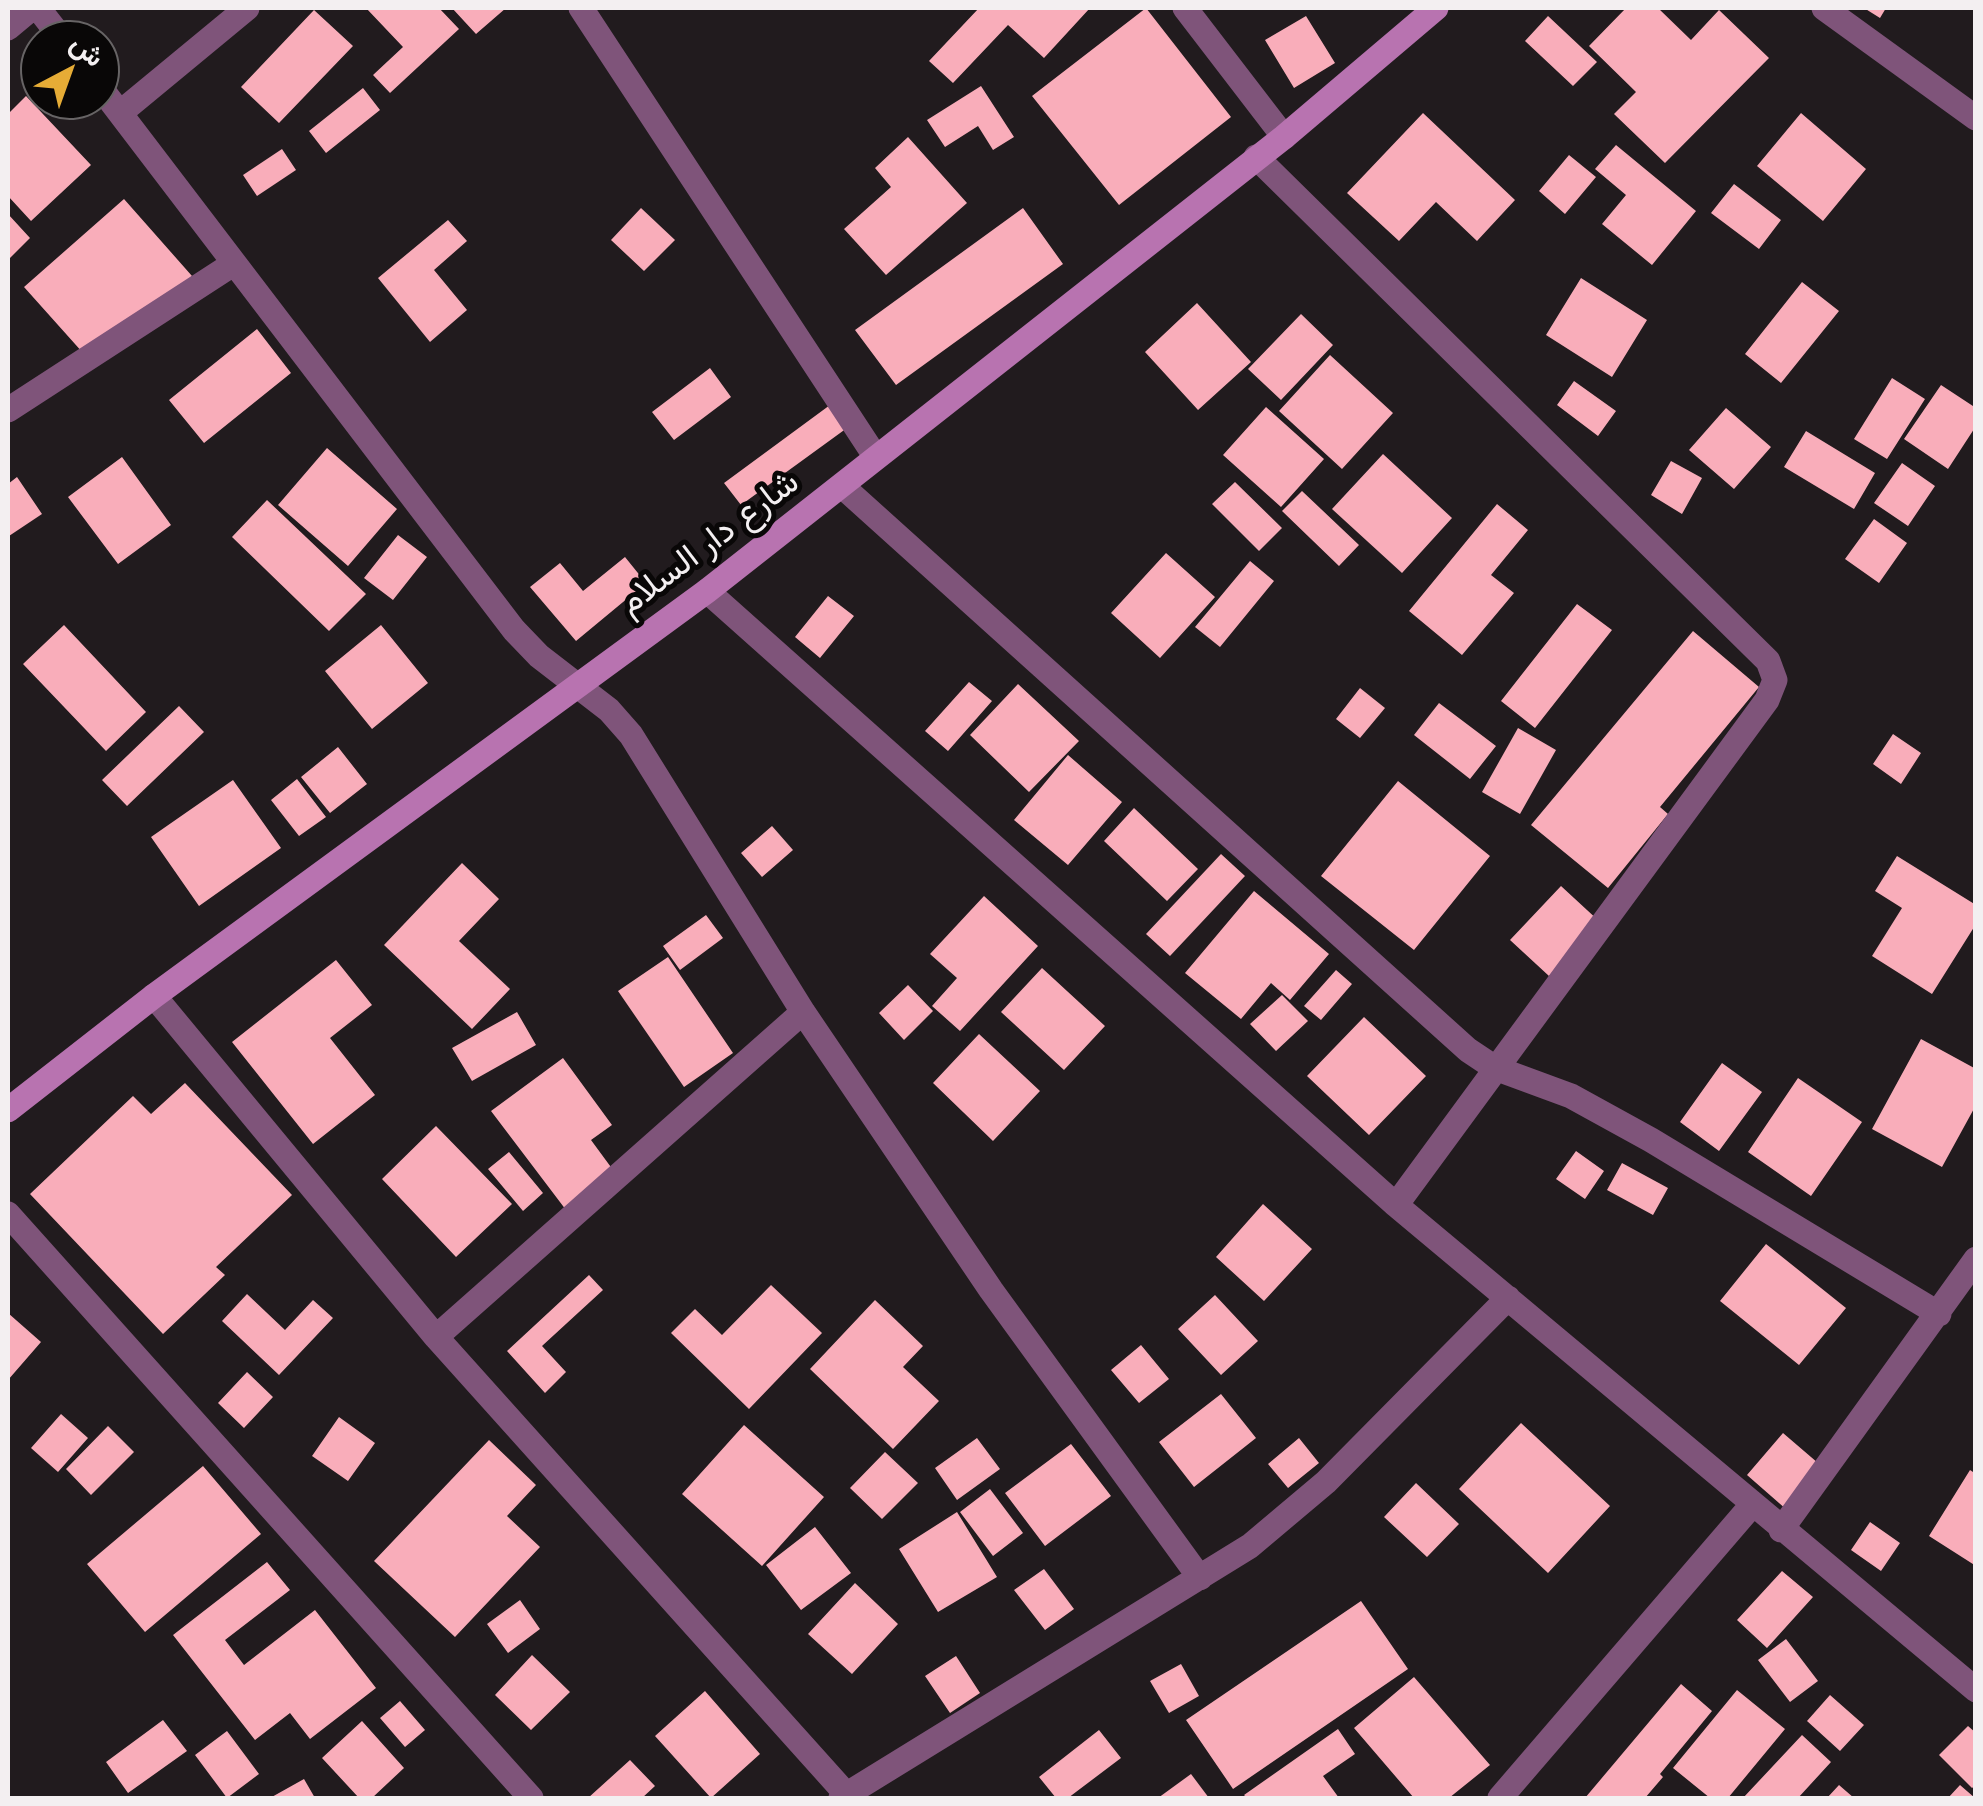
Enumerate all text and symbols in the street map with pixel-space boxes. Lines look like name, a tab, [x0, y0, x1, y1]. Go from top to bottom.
north arrow	[20, 20, 120, 120]
text: ش	[63, 23, 114, 74]
street label: شارع دار السلام	[610, 462, 808, 624]

